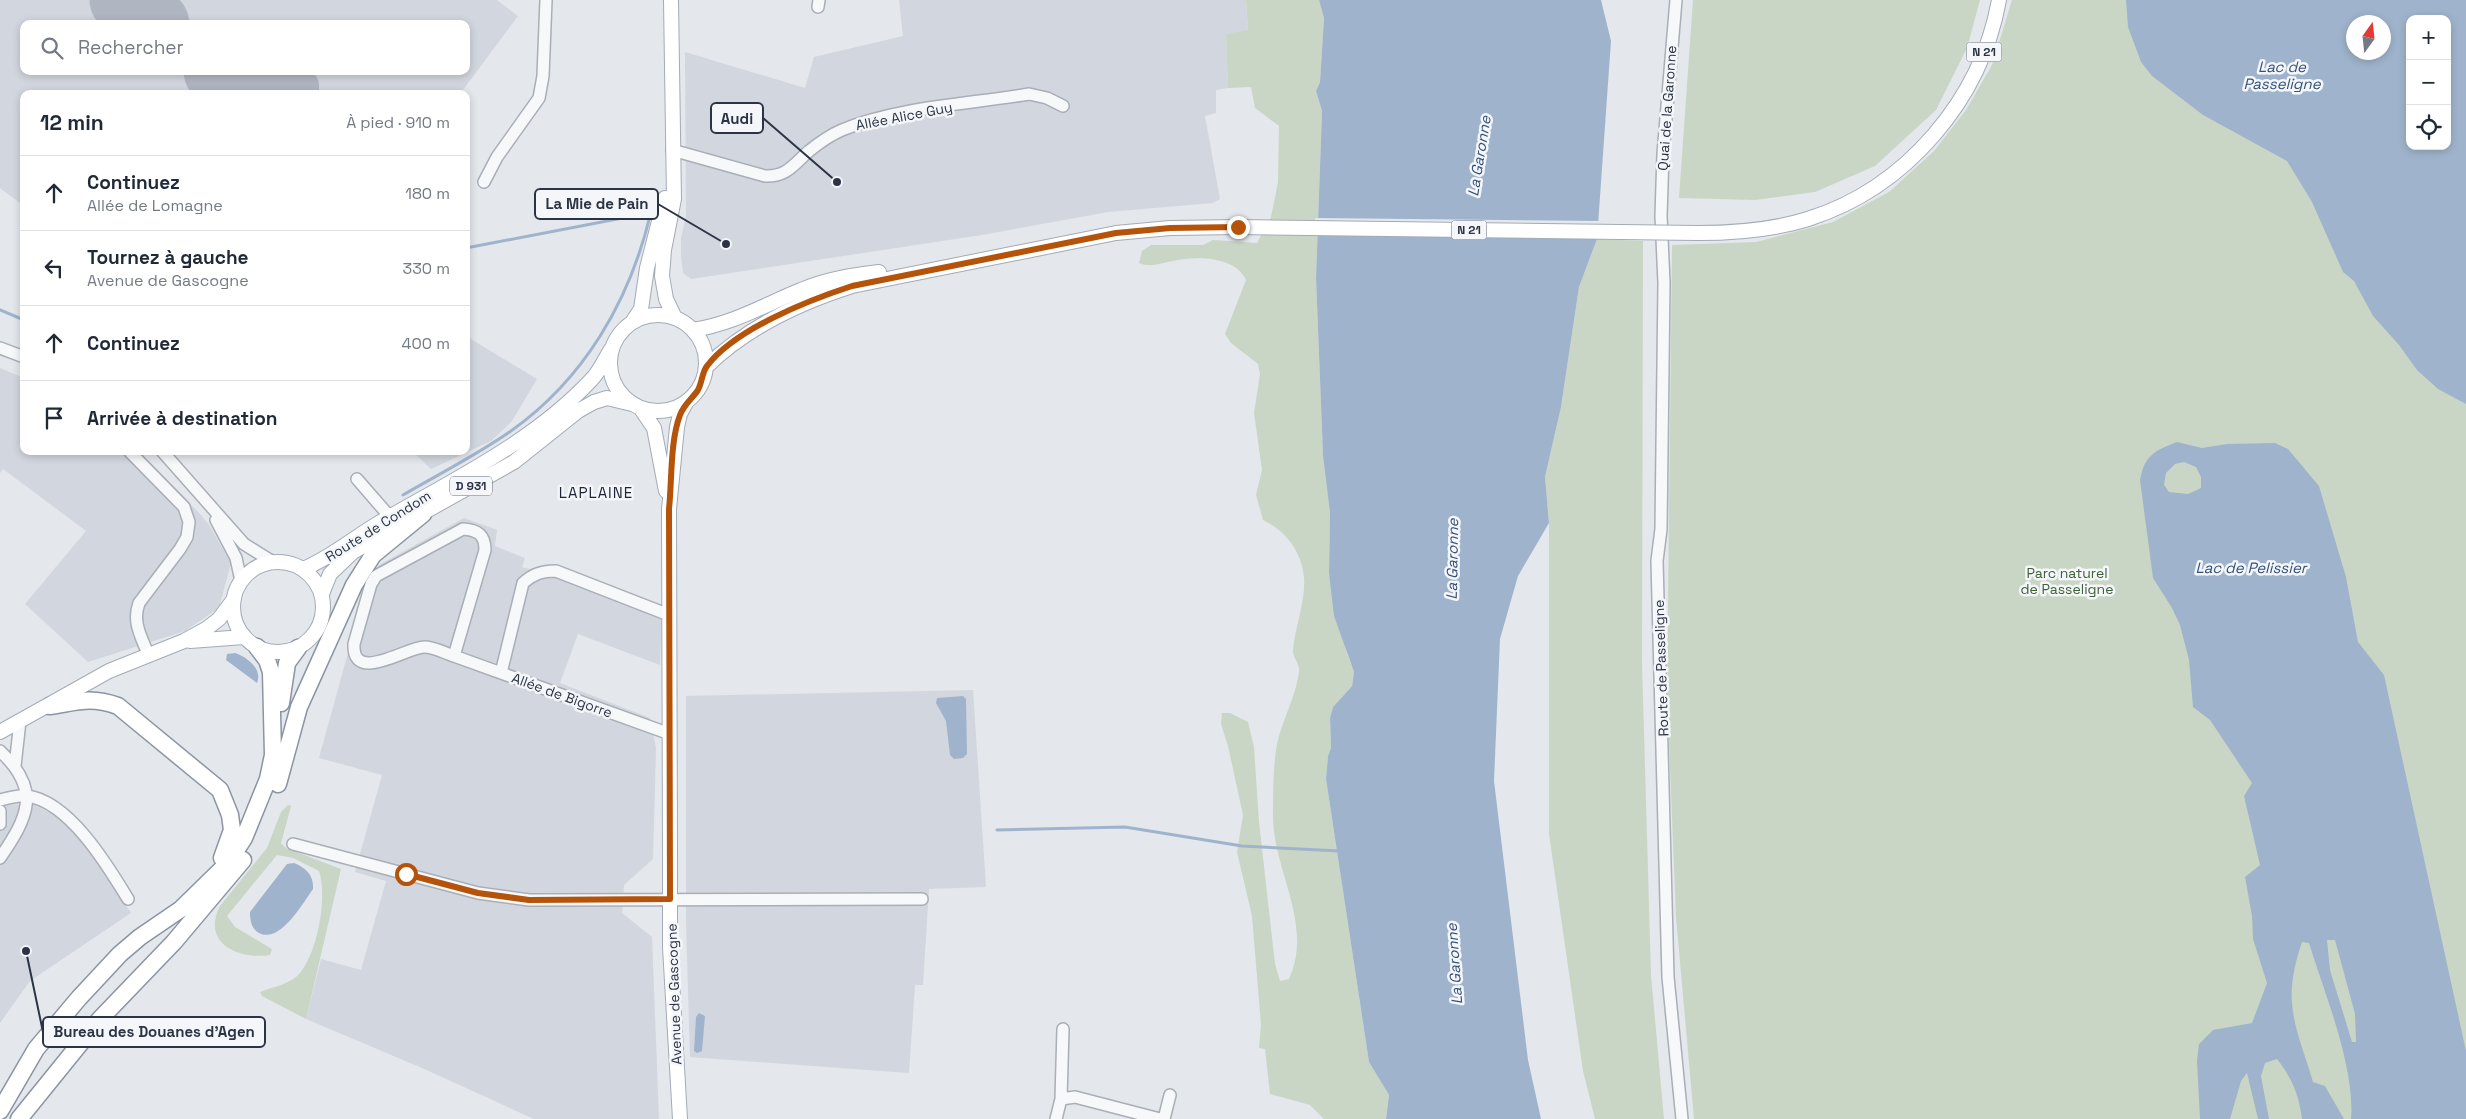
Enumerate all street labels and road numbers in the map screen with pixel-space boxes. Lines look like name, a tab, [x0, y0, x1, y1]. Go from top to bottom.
road number: N 21	[1966, 42, 2002, 62]
street label: Quai de la Garonne	[1654, 45, 1680, 171]
street label: Allée Alice Guy	[854, 98, 954, 134]
road number: N 21	[1452, 220, 1486, 240]
road number: D 931	[450, 476, 492, 496]
street label: Route de Condom	[322, 486, 434, 566]
street label: Route de Passeligne	[1650, 599, 1672, 737]
street label: Allée de Bigorre	[509, 668, 615, 722]
street label: Avenue de Gascogne	[663, 923, 685, 1065]

